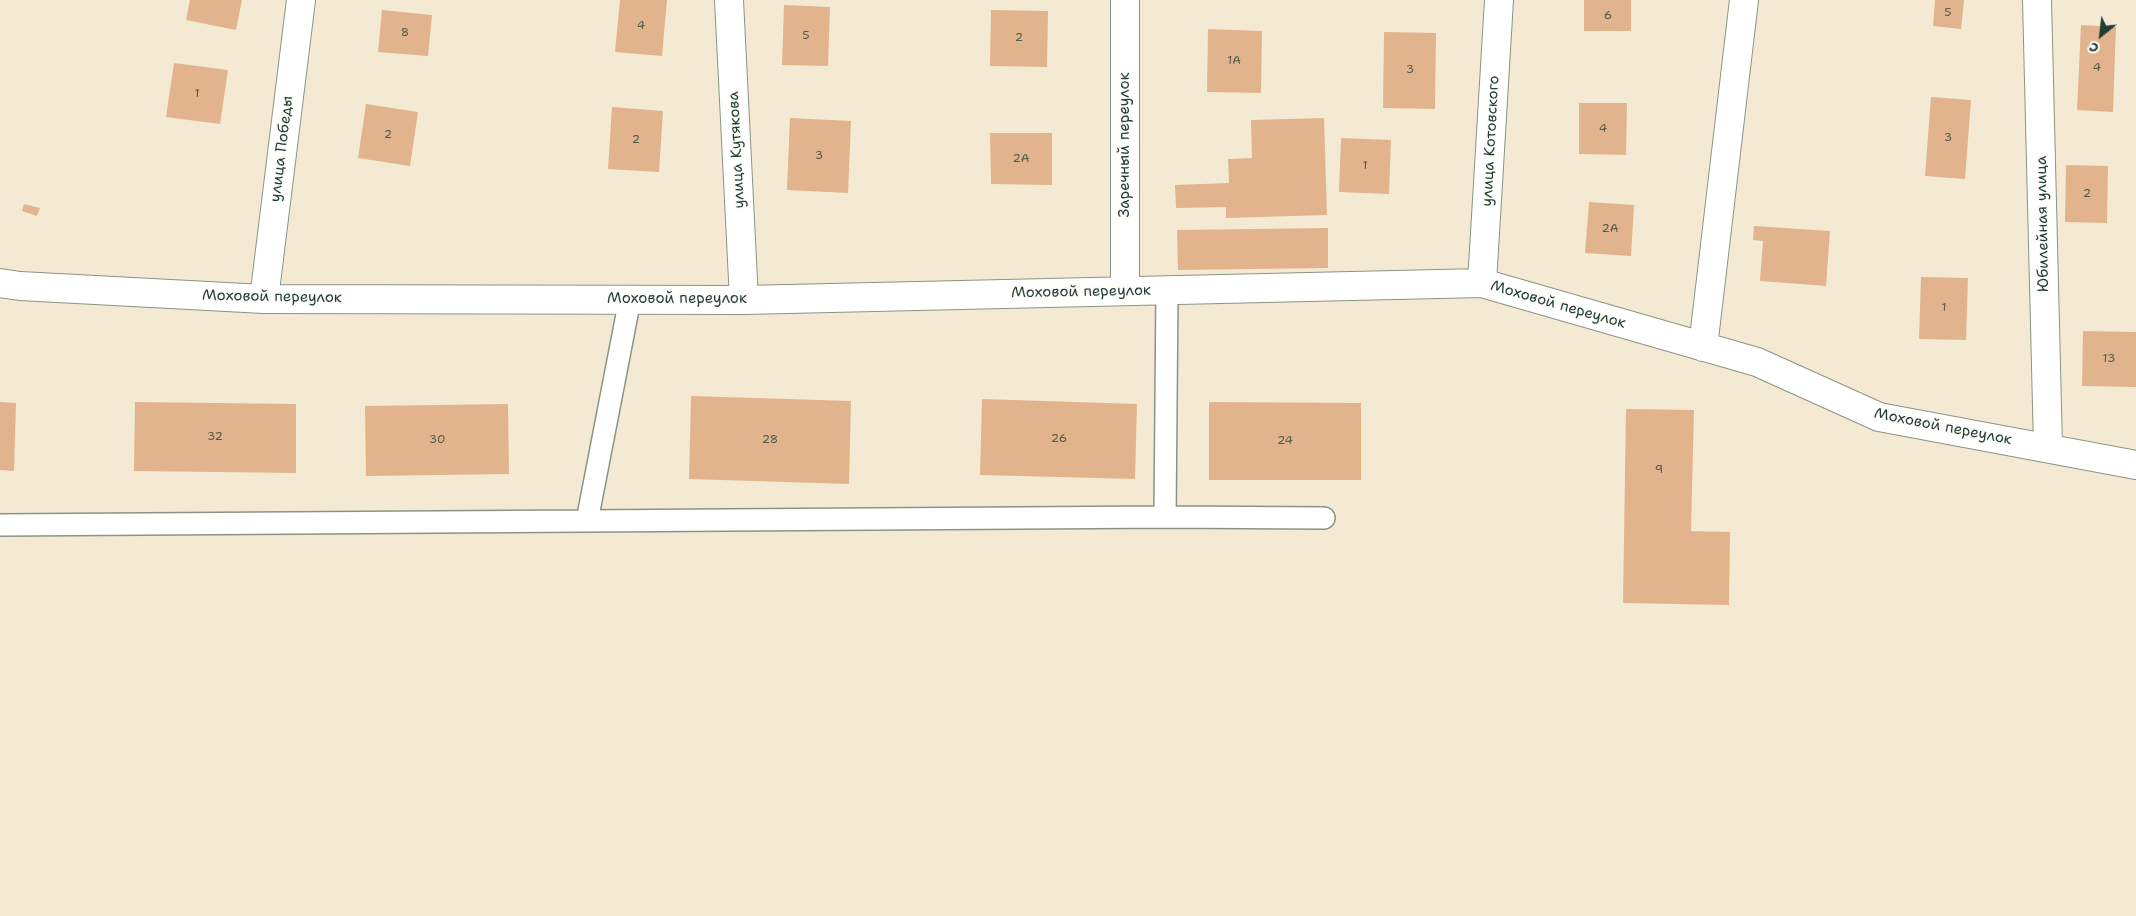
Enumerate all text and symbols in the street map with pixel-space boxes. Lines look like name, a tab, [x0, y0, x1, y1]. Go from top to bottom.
house number: 5	[1944, 6, 1952, 20]
house number: 6	[1604, 9, 1612, 23]
north arrow	[2076, 10, 2126, 60]
house number: 4	[637, 19, 645, 33]
house number: 8	[401, 26, 409, 40]
house number: 5	[802, 29, 810, 43]
house number: 2	[1015, 31, 1023, 45]
text: С	[2086, 38, 2102, 58]
house number: 1А	[1227, 54, 1241, 68]
house number: 4	[2093, 61, 2101, 75]
house number: 3	[1406, 63, 1414, 77]
street label: Заречный переулок	[1116, 72, 1134, 218]
street label: улица Котовского	[1479, 75, 1503, 207]
house number: 1	[194, 87, 200, 101]
street label: улица Кутякова	[725, 91, 749, 209]
street label: улица Победы	[267, 95, 297, 203]
house number: 4	[1599, 122, 1607, 136]
house number: 2	[384, 128, 392, 142]
house number: 3	[1944, 131, 1952, 145]
house number: 2	[632, 133, 640, 147]
house number: 3	[815, 149, 823, 163]
house number: 2А	[1012, 152, 1030, 166]
street label: Юбилейная улица	[2033, 156, 2053, 292]
house number: 1	[1362, 159, 1368, 173]
house number: 2	[2083, 187, 2091, 201]
house number: 2А	[1601, 222, 1619, 236]
street label: Моховой переулок	[1488, 277, 1628, 333]
street label: Моховой переулок	[1011, 282, 1151, 302]
street label: Моховой переулок	[202, 287, 342, 307]
street label: Моховой переулок	[607, 290, 747, 308]
house number: 1	[1941, 301, 1947, 315]
house number: 13	[2103, 352, 2115, 366]
street label: Моховой переулок	[1873, 405, 2013, 449]
house number: 32	[207, 430, 223, 444]
house number: 26	[1051, 432, 1067, 446]
house number: 30	[429, 433, 445, 447]
house number: 28	[762, 433, 778, 447]
house number: 24	[1277, 434, 1293, 448]
house number: 9	[1655, 463, 1663, 477]

